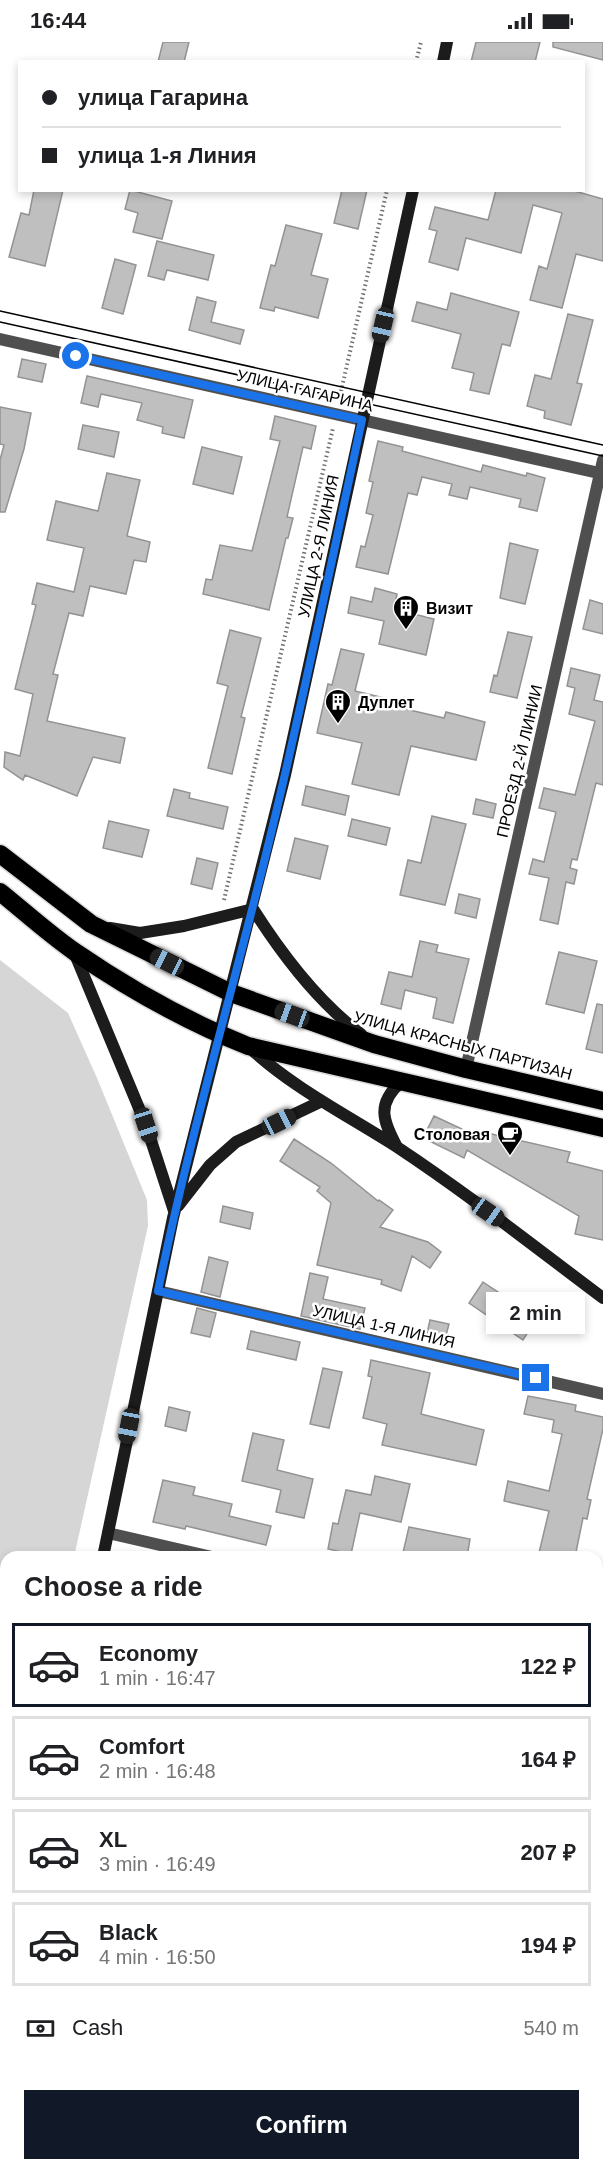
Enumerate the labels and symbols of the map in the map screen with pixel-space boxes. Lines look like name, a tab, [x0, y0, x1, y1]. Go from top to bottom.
car	[370, 305, 396, 345]
route start	[62, 342, 89, 369]
street label: УЛИЦА ГАГАРИНА	[235, 367, 375, 415]
street label: УЛИЦА 2-Я ЛИНИЯ	[295, 473, 342, 619]
building icon: Визит	[391, 593, 421, 631]
place label: Визит	[426, 600, 473, 617]
street label: ПРОЕЗД 2-Й ЛИНИИ	[493, 683, 545, 839]
building icon: Дуплет	[323, 687, 353, 725]
place label: Дуплет	[358, 694, 415, 711]
car	[147, 946, 187, 978]
car	[272, 1000, 312, 1030]
street label: УЛИЦА КРАСНЫХ ПАРТИЗАН	[352, 1008, 574, 1083]
car	[132, 1105, 160, 1145]
car	[259, 1106, 299, 1138]
cafe icon: Столовая	[495, 1119, 525, 1157]
place label: Столовая	[414, 1126, 490, 1143]
car	[468, 1194, 508, 1230]
callout: 2 min	[486, 1291, 586, 1333]
street label: УЛИЦА 1-Я ЛИНИЯ	[311, 1302, 457, 1351]
route end	[522, 1364, 549, 1391]
car	[117, 1407, 141, 1445]

